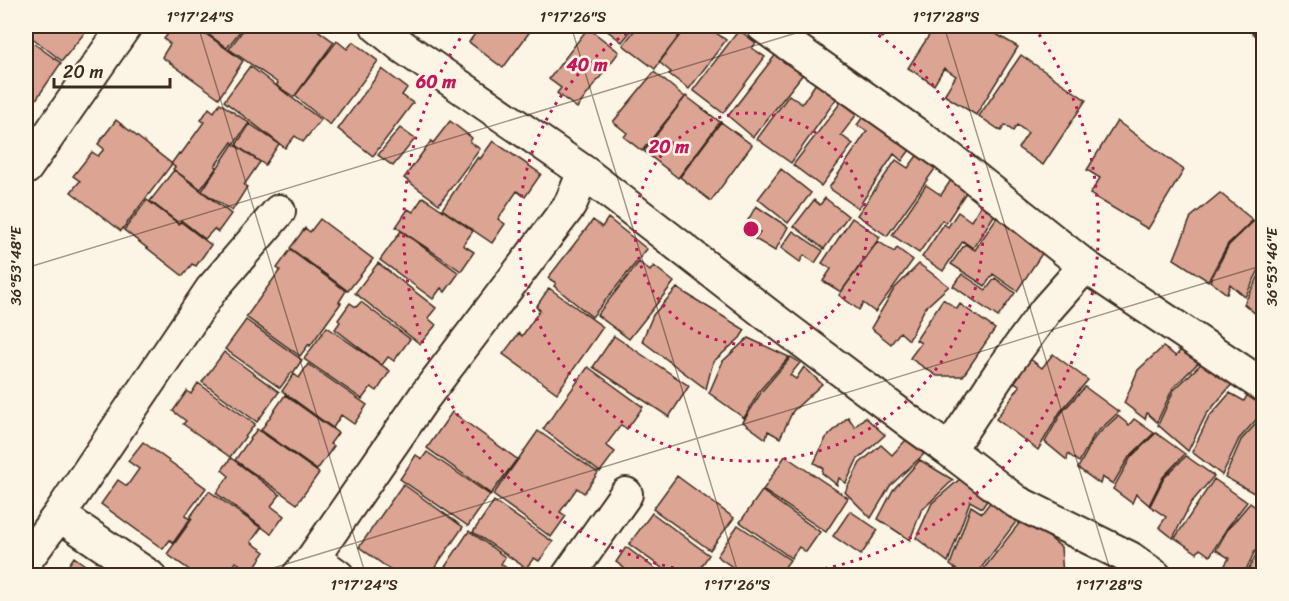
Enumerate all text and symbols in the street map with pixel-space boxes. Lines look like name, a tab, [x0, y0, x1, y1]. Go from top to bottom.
text: 1°17'24"S	[166, 4, 234, 30]
text: 1°17'26"S	[540, 4, 607, 30]
text: 1°17'28"S	[913, 4, 980, 30]
text: 40 m	[565, 49, 608, 81]
scale bar	[54, 51, 170, 89]
text: 20 m	[63, 56, 103, 88]
text: 60 m	[415, 66, 456, 98]
text: 20 m	[648, 131, 689, 163]
centre of rings	[741, 219, 761, 239]
text: 36°53'48"E	[3, 225, 29, 306]
text: 36°53'46"E	[1259, 226, 1285, 306]
text: 1°17'24"S	[330, 572, 398, 598]
text: 1°17'26"S	[704, 572, 771, 598]
text: 1°17'28"S	[1076, 572, 1143, 598]

